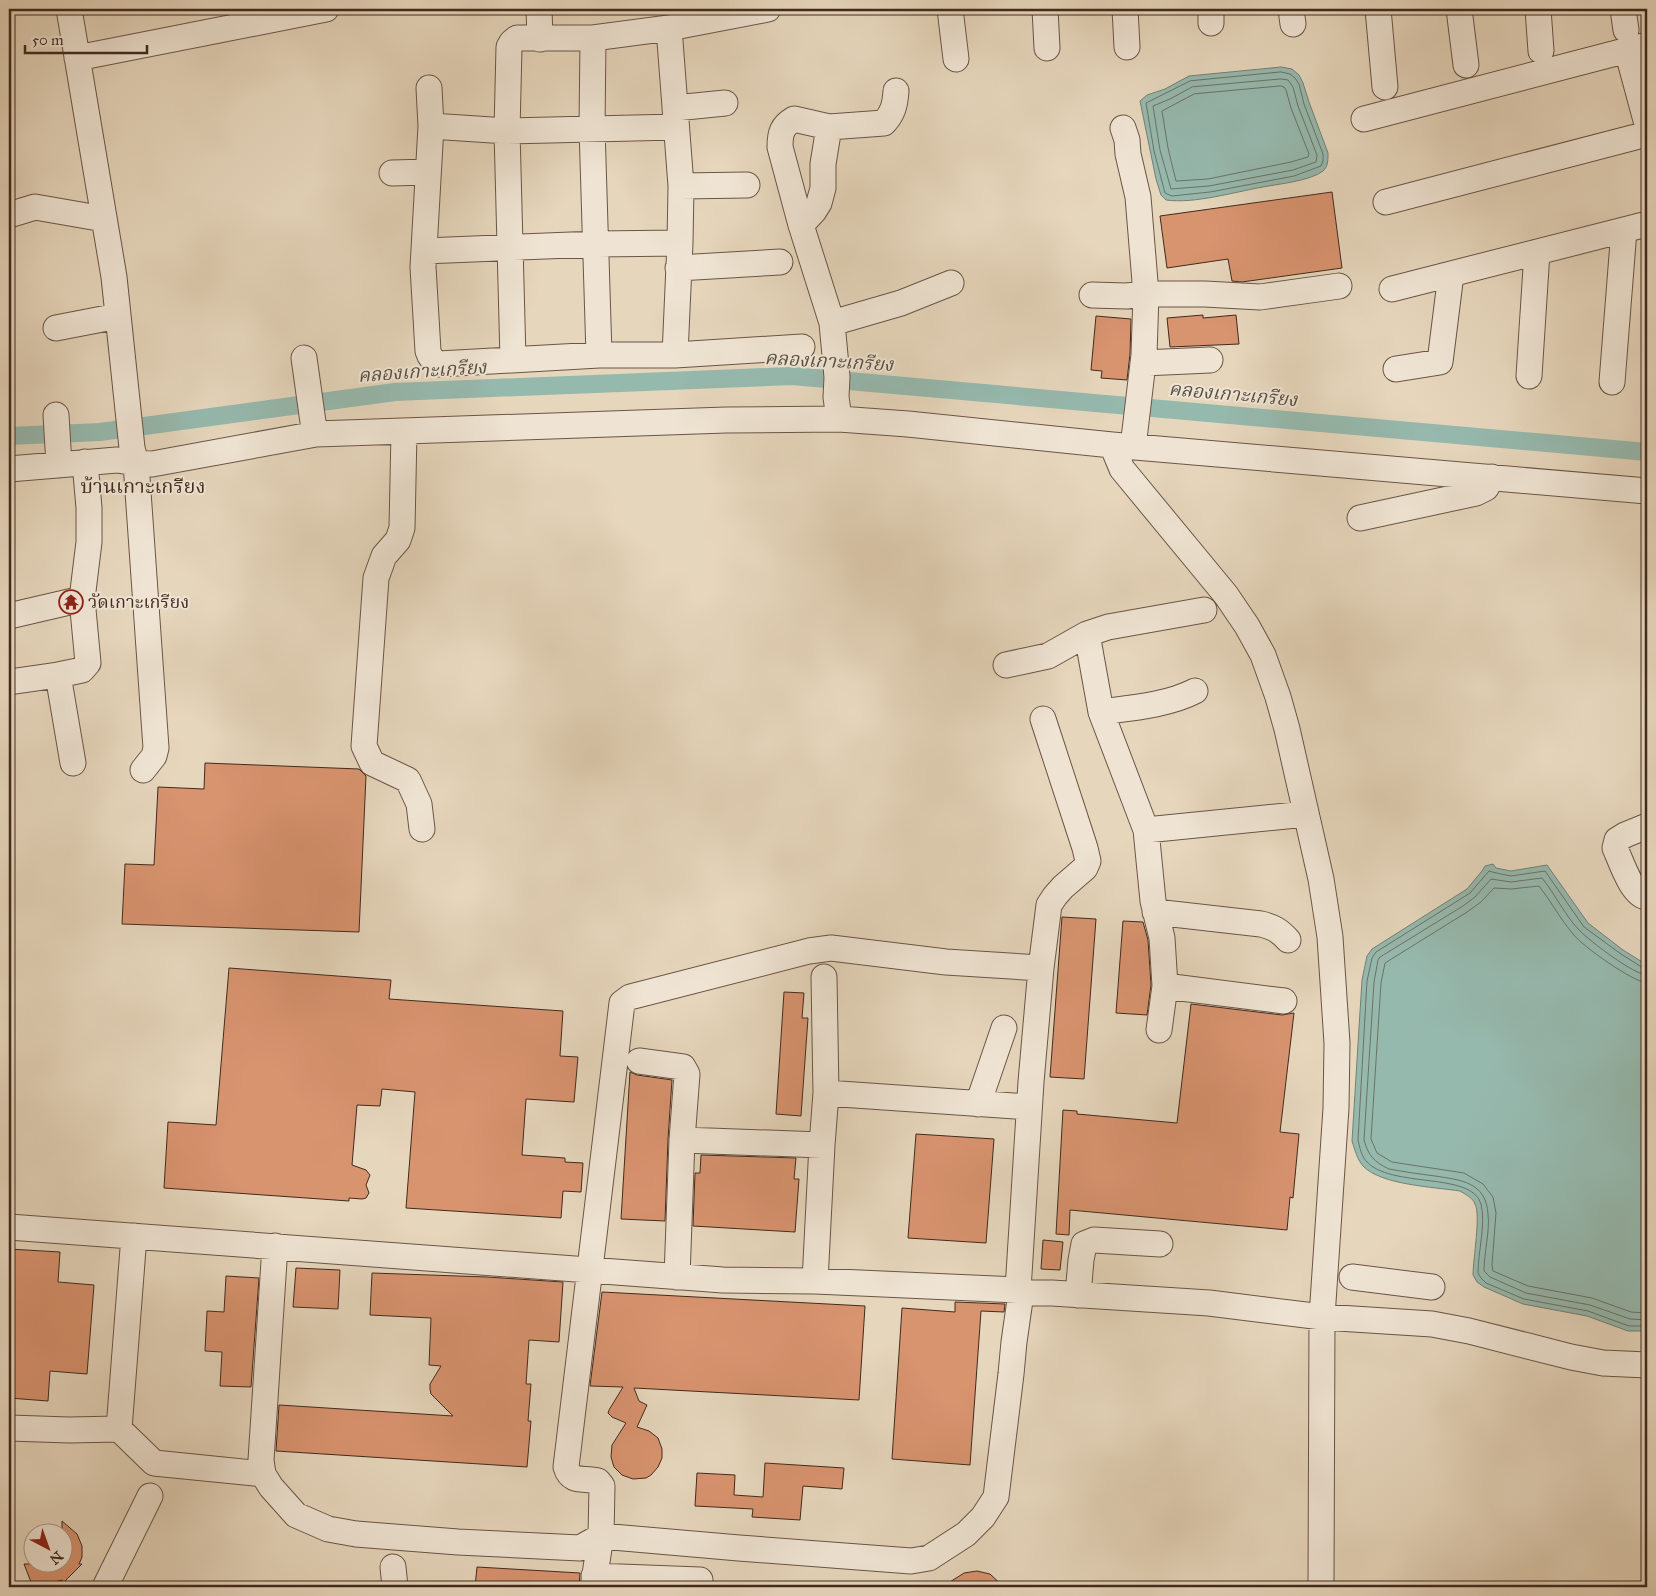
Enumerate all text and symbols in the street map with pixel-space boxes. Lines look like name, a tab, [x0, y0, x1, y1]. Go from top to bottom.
scale bar	[25, 22, 148, 54]
text: 50 m	[32, 31, 64, 49]
water label: คลองเกาะเกรียง	[764, 346, 895, 376]
water label: คลองเกาะเกรียง	[357, 355, 489, 387]
water label: คลองเกาะเกรียง	[1168, 377, 1300, 411]
district label: บ้านเกาะเกรียง	[81, 474, 205, 498]
temple icon: วัดเกาะเกรียง	[58, 589, 84, 615]
place label: วัดเกาะเกรียง	[88, 591, 189, 613]
north arrow	[22, 1524, 72, 1574]
text: N	[46, 1547, 66, 1568]

